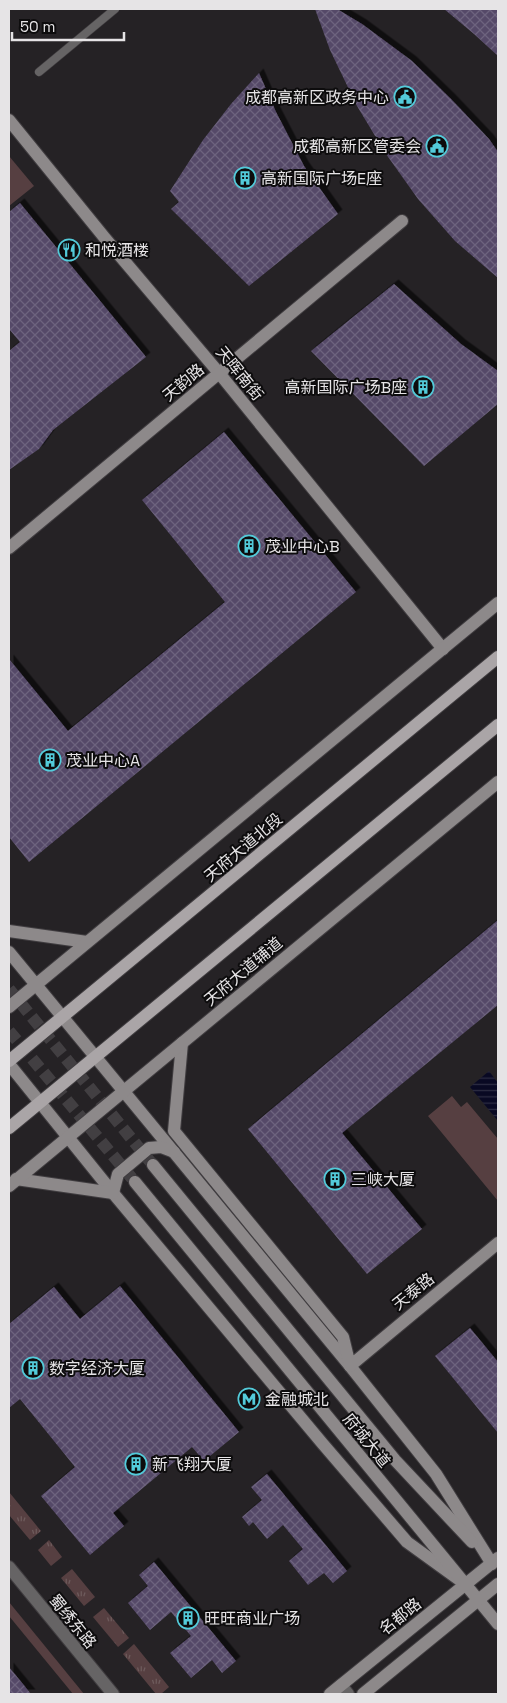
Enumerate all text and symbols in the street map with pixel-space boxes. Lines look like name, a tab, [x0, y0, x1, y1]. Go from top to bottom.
scale bar	[12, 10, 125, 42]
text: 50 m	[20, 17, 55, 36]
public building icon: 成都高新区政务中心	[393, 85, 417, 109]
place label: 成都高新区政务中心	[245, 87, 389, 108]
public building icon: 成都高新区管委会	[425, 134, 449, 158]
place label: 成都高新区管委会	[293, 136, 421, 157]
building icon: 高新国际广场E座	[233, 166, 257, 190]
place label: 高新国际广场E座	[261, 168, 382, 189]
restaurant icon: 和悦酒楼	[57, 238, 81, 262]
place label: 和悦酒楼	[85, 240, 149, 261]
street label: 天晖南街	[211, 342, 268, 405]
street label: 天韵路	[158, 359, 208, 406]
building icon: 高新国际广场B座	[411, 375, 435, 399]
place label: 高新国际广场B座	[284, 377, 407, 398]
building icon: 茂业中心B	[237, 534, 261, 558]
place label: 茂业中心B	[265, 536, 340, 557]
building icon: 茂业中心A	[38, 748, 62, 772]
place label: 茂业中心A	[66, 750, 140, 771]
street label: 天府大道北段	[200, 808, 287, 886]
street label: 天府大道辅道	[200, 932, 287, 1010]
building icon: 三峡大厦	[323, 1167, 347, 1191]
place label: 三峡大厦	[351, 1169, 415, 1190]
street label: 天泰路	[388, 1268, 439, 1315]
building icon: 数字经济大厦	[21, 1356, 45, 1380]
place label: 数字经济大厦	[49, 1358, 145, 1379]
metro station icon: 金融城北	[237, 1387, 261, 1411]
place label: 金融城北	[265, 1389, 329, 1410]
street label: 府城大道	[338, 1409, 395, 1472]
building icon: 新飞翔大厦	[124, 1452, 148, 1476]
place label: 新飞翔大厦	[152, 1454, 232, 1475]
street label: 蜀绣东路	[44, 1590, 101, 1653]
street label: 名都路	[375, 1593, 426, 1640]
building icon: 旺旺商业广场	[176, 1606, 200, 1630]
place label: 旺旺商业广场	[204, 1608, 300, 1629]

